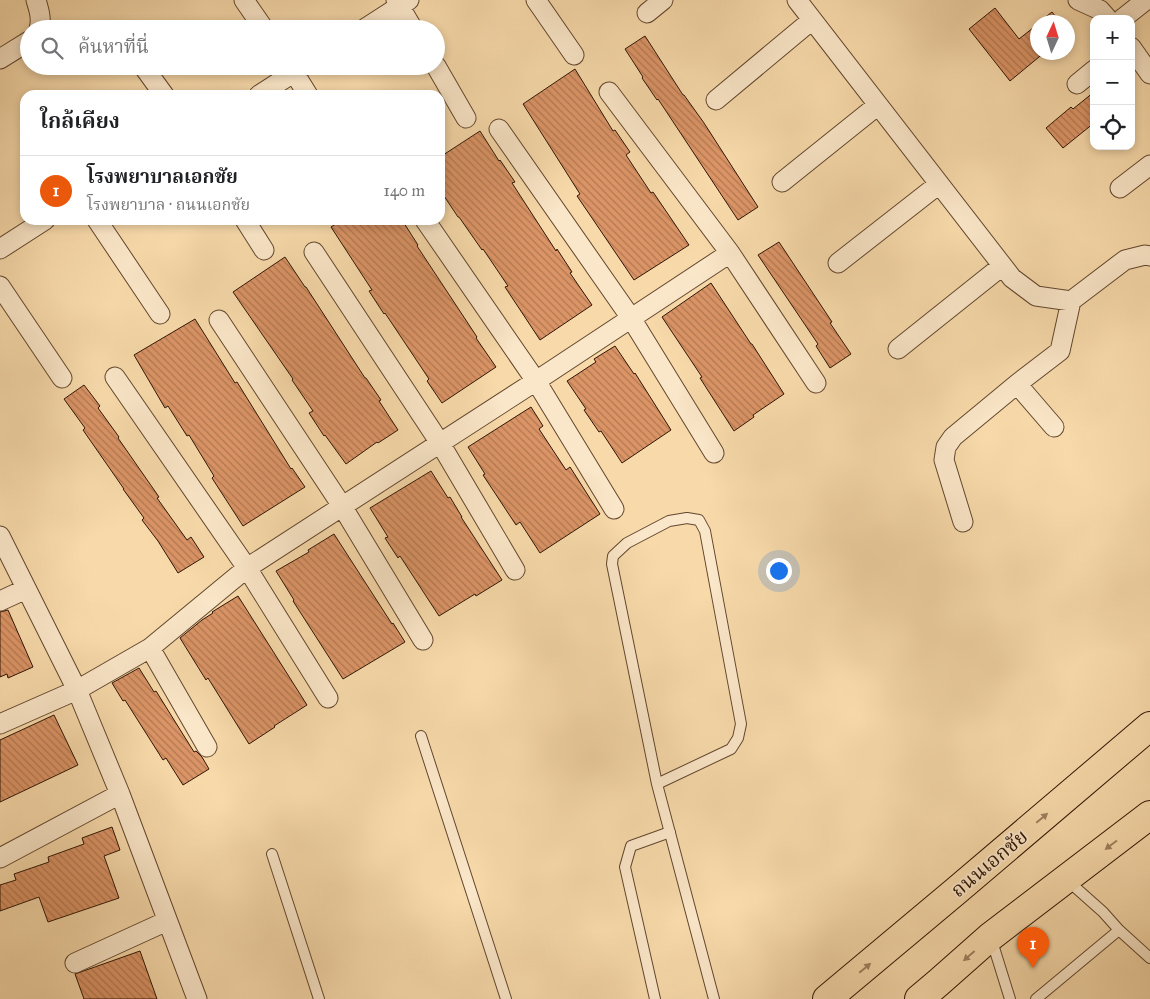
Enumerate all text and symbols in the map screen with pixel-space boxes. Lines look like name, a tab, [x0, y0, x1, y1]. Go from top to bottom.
north arrow	[1030, 15, 1075, 60]
map controls	[1090, 15, 1135, 150]
button: +	[1090, 15, 1135, 60]
search box	[20, 20, 445, 75]
icon: search	[38, 34, 66, 62]
text: ค้นหาที่นี่	[78, 35, 149, 58]
button: −	[1090, 60, 1135, 105]
button: locate	[1090, 105, 1135, 150]
text: ใกล้เคียง	[40, 108, 120, 134]
text: โรงพยาบาลเอกชัย	[87, 165, 238, 188]
text: 1	[53, 181, 59, 200]
text: 140 m	[384, 181, 425, 200]
text: โรงพยาบาล · ถนนเอกชัย	[87, 195, 250, 214]
your location	[766, 558, 792, 584]
one-way arrow	[1036, 812, 1049, 823]
street label: ถนนเอกชัย	[946, 824, 1032, 902]
one-way arrow	[1104, 840, 1118, 850]
pin: 1	[1017, 927, 1049, 968]
one-way arrow	[964, 950, 976, 962]
one-way arrow	[858, 962, 871, 973]

